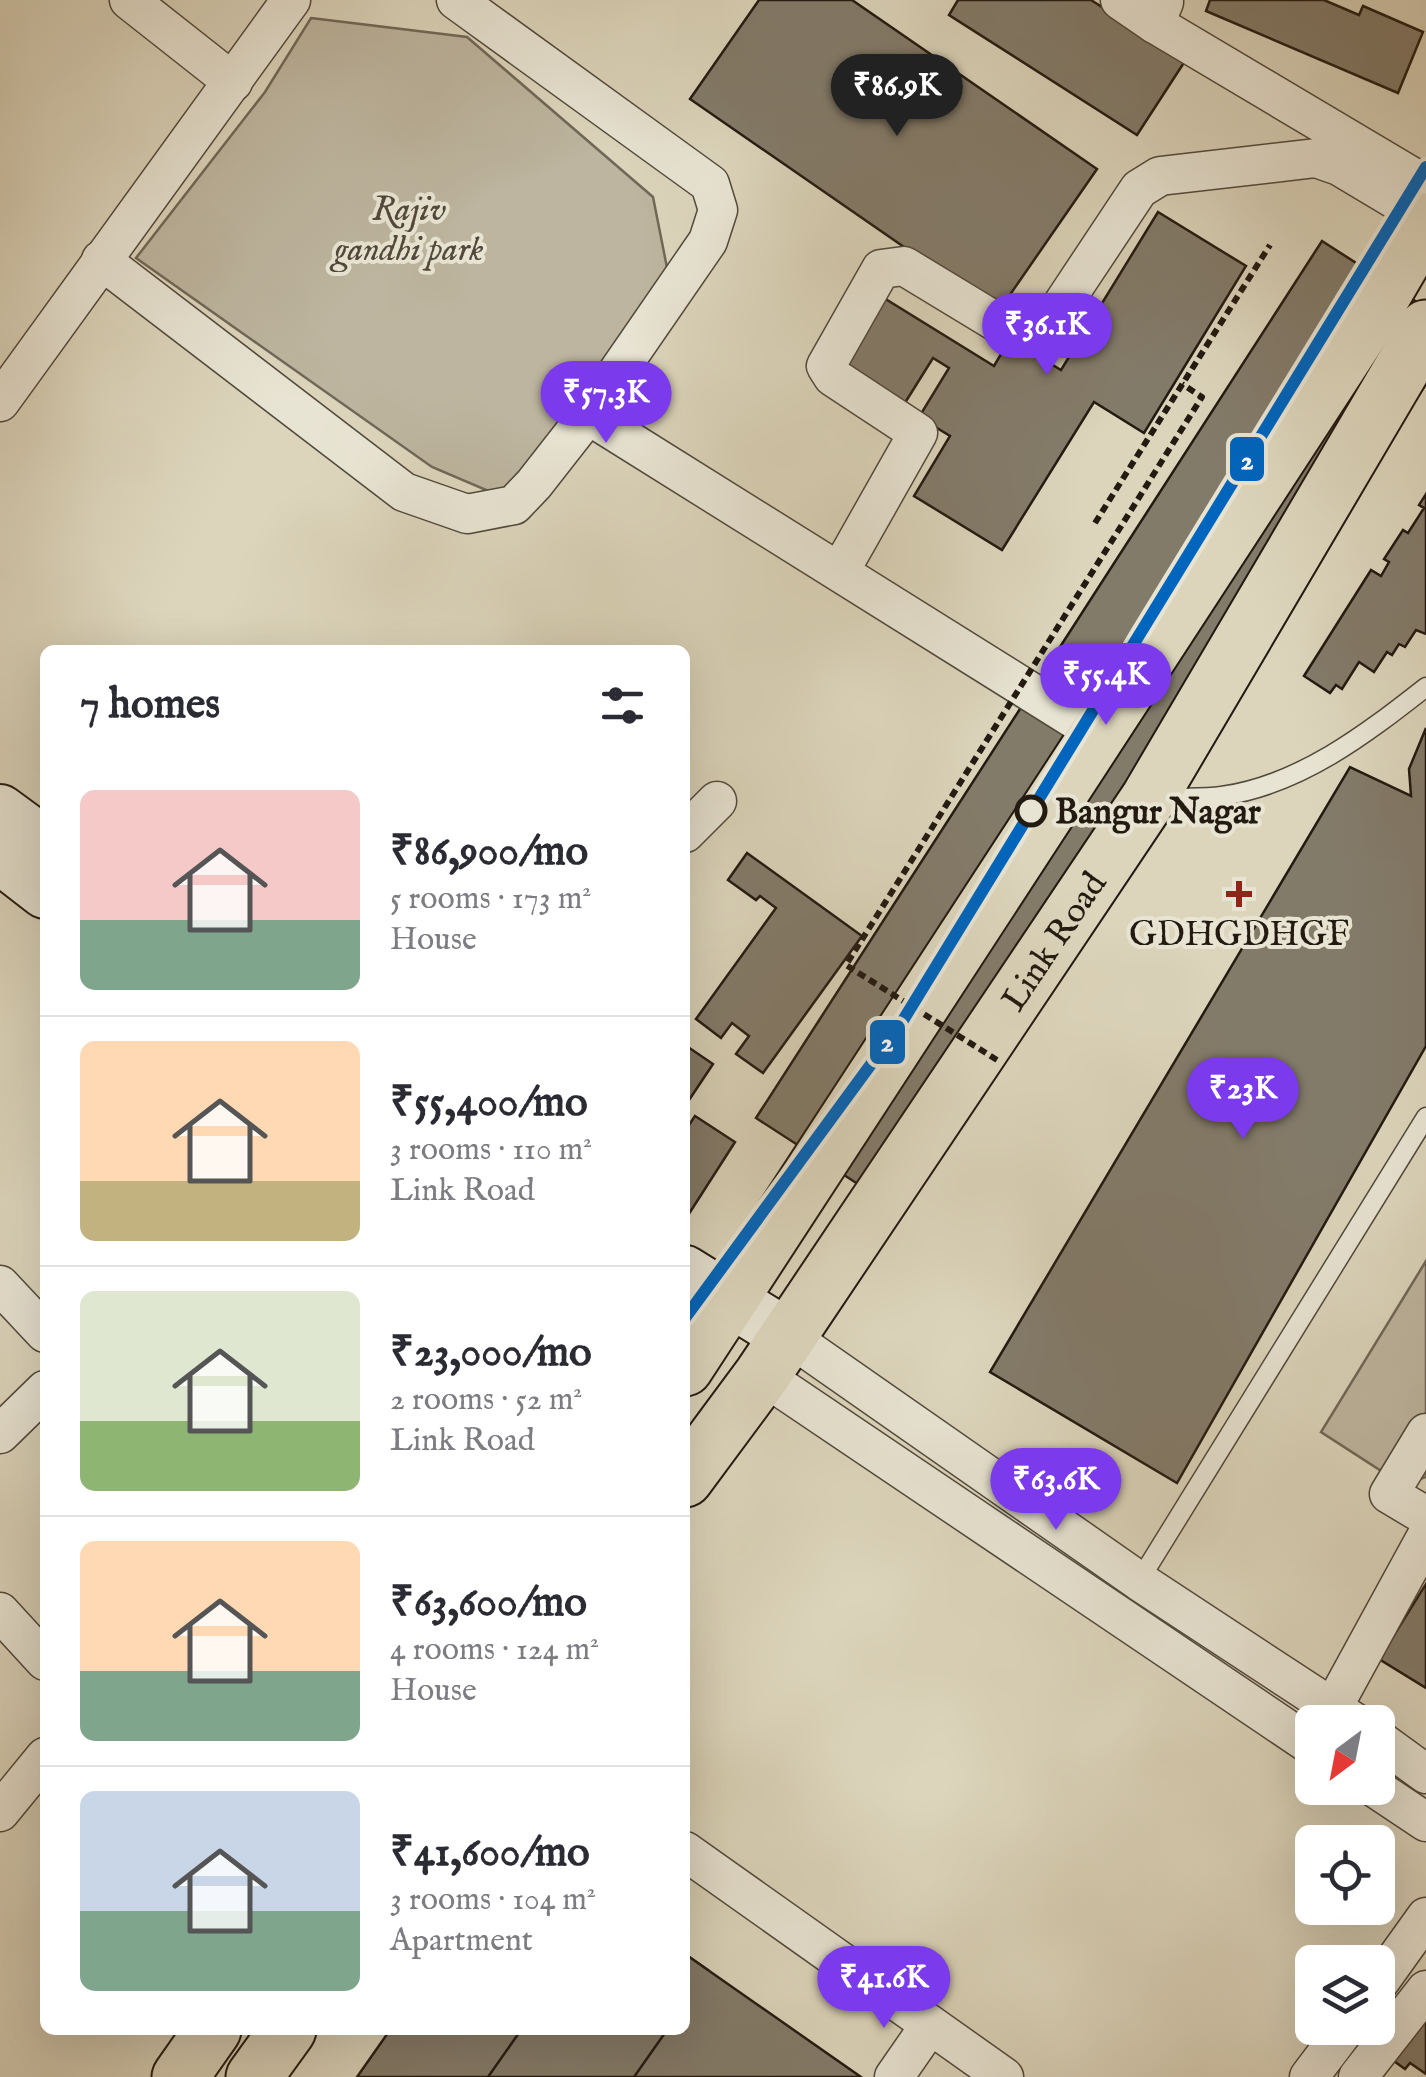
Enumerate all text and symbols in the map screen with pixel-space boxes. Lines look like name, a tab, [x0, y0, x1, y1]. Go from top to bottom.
pin: ₹86.9K	[816, 54, 978, 139]
text: ₹86.9K	[853, 66, 941, 107]
park label: Rajiv gandhi park	[329, 188, 484, 273]
pin: ₹36.1K	[966, 293, 1128, 378]
text: ₹36.1K	[1004, 305, 1090, 346]
pin: ₹57.3K	[525, 361, 687, 446]
text: ₹57.3K	[563, 373, 649, 414]
line badge: 2	[1228, 435, 1266, 483]
text: 2	[1240, 444, 1254, 479]
pin: ₹55.4K	[1025, 643, 1187, 728]
text: ₹55.4K	[1062, 655, 1150, 696]
icon: filters	[595, 678, 650, 733]
text: 7 homes	[80, 679, 220, 732]
place label: Bangur Nagar	[1055, 791, 1261, 836]
marker: Bangur Nagar	[1016, 796, 1046, 826]
text: ₹86,900/mo	[390, 826, 588, 879]
icon: home	[160, 830, 280, 950]
street label: Link Road	[992, 864, 1118, 1021]
text: 5 rooms · 173 m²	[390, 879, 591, 920]
marker: GDHGDHGF	[1226, 881, 1252, 907]
place label: GDHGDHGF	[1129, 913, 1349, 958]
text: House	[390, 920, 477, 961]
line badge: 2	[868, 1018, 907, 1066]
text: 2	[880, 1026, 894, 1061]
pin: ₹23K	[1184, 1057, 1302, 1142]
text: ₹23K	[1209, 1069, 1277, 1110]
text: ₹55,400/mo	[390, 1077, 588, 1130]
icon: home	[160, 1081, 280, 1201]
text: 3 rooms · 110 m²	[390, 1130, 592, 1171]
text: Link Road	[390, 1171, 535, 1212]
text: ₹23,000/mo	[390, 1327, 592, 1380]
icon: home	[160, 1331, 280, 1451]
text: 2 rooms · 52 m²	[390, 1380, 582, 1421]
text: Link Road	[390, 1421, 535, 1462]
pin: ₹63.6K	[975, 1448, 1137, 1533]
text: ₹63.6K	[1012, 1460, 1100, 1501]
text: ₹63,600/mo	[390, 1577, 587, 1630]
icon: home	[160, 1581, 280, 1701]
text: 4 rooms · 124 m²	[390, 1630, 599, 1671]
text: House	[390, 1671, 477, 1712]
north arrow	[1295, 1705, 1395, 1805]
map controls	[1295, 1705, 1395, 2045]
button: locate	[1295, 1825, 1395, 1925]
text: ₹41,600/mo	[390, 1827, 590, 1880]
icon: home	[160, 1831, 280, 1951]
text: 3 rooms · 104 m²	[390, 1880, 596, 1921]
text: Apartment	[390, 1921, 533, 1962]
button: layers	[1295, 1945, 1395, 2045]
pin: ₹41.6K	[803, 1946, 965, 2031]
text: ₹41.6K	[839, 1958, 929, 1999]

